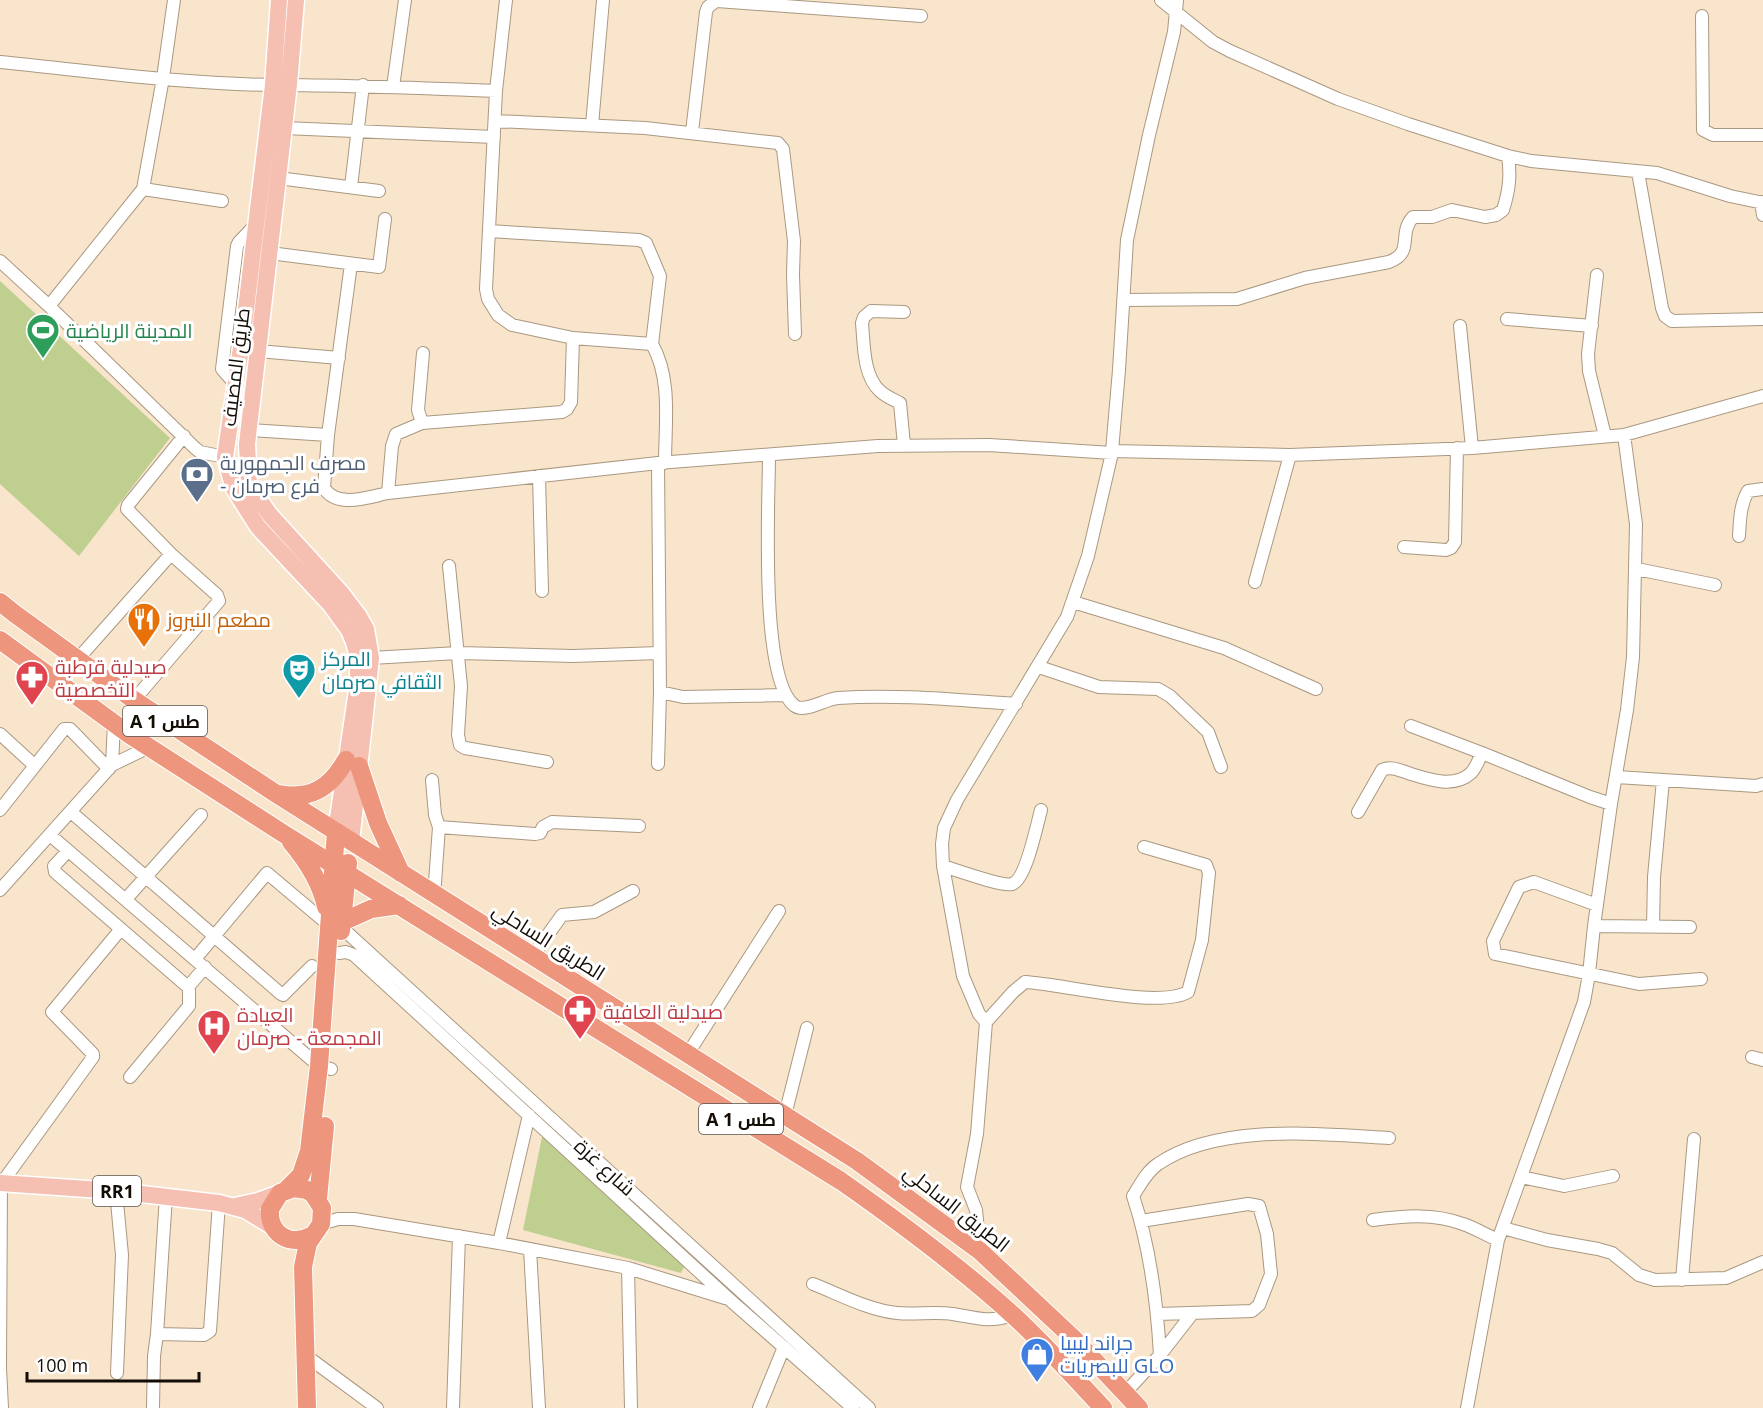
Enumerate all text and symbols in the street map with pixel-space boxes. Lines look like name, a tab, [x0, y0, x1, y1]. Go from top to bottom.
street label: طريق المصيف	[214, 306, 256, 428]
sports icon: المدينة الرياضية	[25, 312, 61, 359]
place label: المدينة الرياضية	[66, 317, 193, 344]
place label: مصرف الجمهورية - فرع صرمان	[220, 449, 366, 500]
bank icon: مصرف الجمهورية - فرع صرمان	[179, 456, 215, 503]
restaurant icon: مطعم النيروز	[126, 601, 162, 648]
place label: مطعم النيروز	[166, 606, 271, 634]
place label: المركز الثقافي صرمان	[321, 645, 442, 698]
theatre icon: المركز الثقافي صرمان	[281, 652, 317, 699]
place label: صيدلية قرطبة التخصصية	[55, 653, 167, 703]
pharmacy icon: صيدلية قرطبة التخصصية	[14, 659, 50, 706]
road number: A 1 طس	[123, 706, 207, 736]
street label: الطريق الساحلي	[486, 896, 610, 989]
pharmacy icon: صيدلية العافية	[562, 993, 598, 1040]
place label: صيدلية العافية	[603, 998, 723, 1025]
place label: العيادة المجمعة - صرمان	[237, 1001, 382, 1051]
hospital icon: العيادة المجمعة - صرمان	[196, 1008, 232, 1055]
road number: A 1 طس	[699, 1104, 783, 1134]
street label: شارع غزة	[568, 1132, 641, 1202]
street label: الطريق الساحلي	[896, 1158, 1016, 1260]
road number: RR1	[93, 1176, 141, 1206]
place label: جراند ليبيا للبصريات GLO	[1060, 1329, 1174, 1379]
shop icon: جراند ليبيا للبصريات GLO	[1019, 1336, 1055, 1383]
scale bar	[27, 1345, 200, 1383]
text: 100 m	[36, 1353, 88, 1377]

